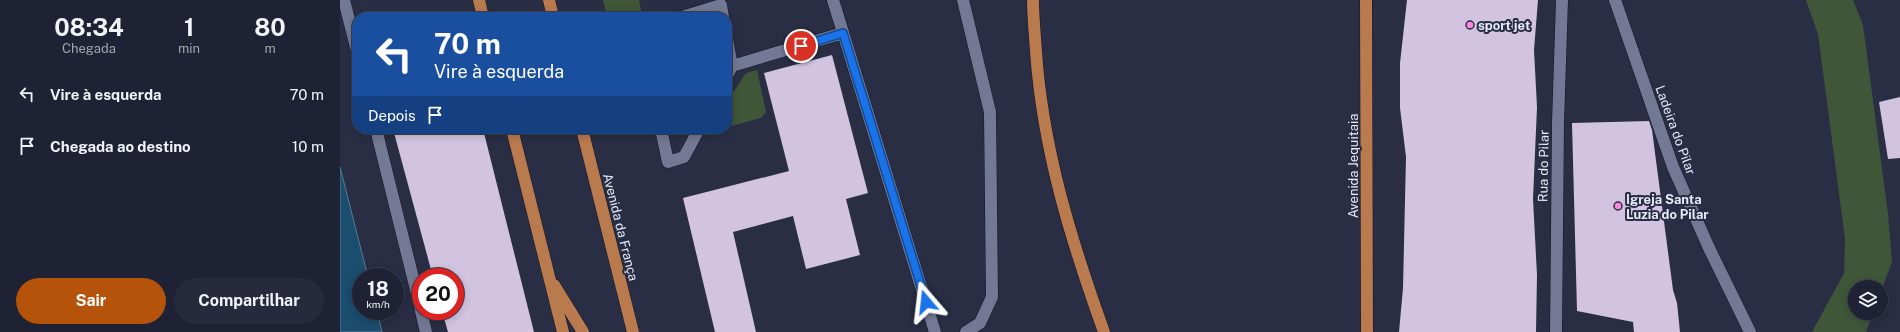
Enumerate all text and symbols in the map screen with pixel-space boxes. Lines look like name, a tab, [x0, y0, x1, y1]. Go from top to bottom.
text: 08:34	[54, 13, 124, 41]
text: 1	[184, 13, 194, 41]
text: 80	[254, 13, 286, 41]
place label: sport jet	[1478, 18, 1530, 33]
marker: sport jet	[1465, 20, 1475, 30]
text: 70 m	[434, 27, 501, 60]
icon: left	[368, 28, 420, 80]
pin	[784, 29, 818, 63]
icon: arrive	[790, 35, 812, 57]
text: Chegada	[62, 41, 116, 56]
text: min	[178, 41, 200, 56]
text: m	[264, 41, 276, 56]
text: Vire à esquerda	[434, 61, 564, 82]
icon: left	[16, 83, 38, 105]
street label: Ladeira do Pilar	[1652, 84, 1699, 177]
text: Vire à esquerda	[50, 86, 162, 103]
text: 70 m	[289, 86, 324, 103]
icon: arrive	[424, 104, 446, 126]
text: Depois	[368, 107, 416, 124]
street label: Avenida Jequitaia	[1346, 114, 1361, 218]
street label: Rua do Pilar	[1535, 130, 1552, 202]
icon: arrive	[16, 135, 38, 157]
text: Chegada ao destino	[50, 138, 191, 155]
text: 10 m	[292, 138, 324, 155]
street label: Avenida da França	[600, 172, 641, 283]
place label: Igreja Santa Luzia do Pilar	[1626, 192, 1709, 222]
marker: Igreja Santa Luzia do Pilar	[1613, 201, 1623, 211]
speed limit sign: 20	[412, 268, 464, 320]
text: 18	[367, 277, 389, 301]
button: Sair	[16, 278, 166, 324]
button: Compartilhar	[174, 278, 324, 324]
map controls	[1848, 280, 1888, 320]
button: layers	[1848, 280, 1888, 320]
position arrow	[905, 281, 947, 323]
text: km/h	[366, 298, 390, 310]

